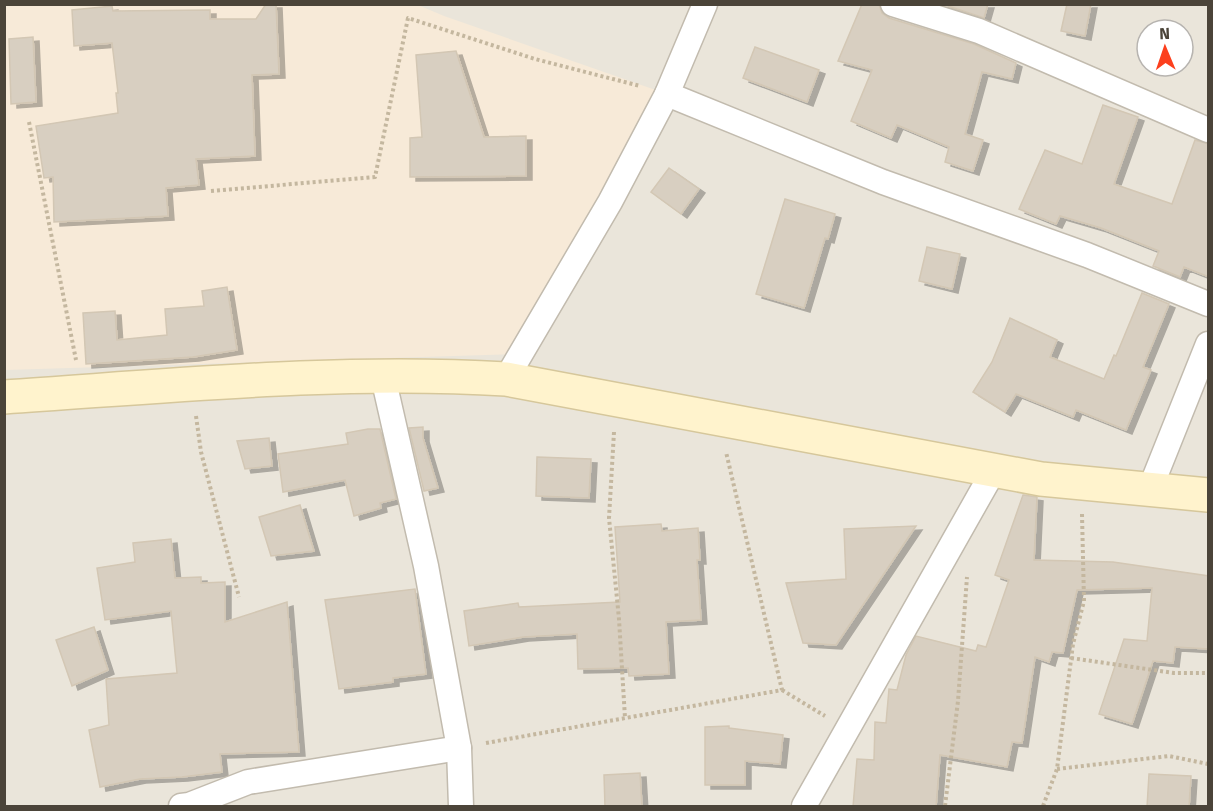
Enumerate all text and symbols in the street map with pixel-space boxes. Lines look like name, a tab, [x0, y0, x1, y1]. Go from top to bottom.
north arrow	[1135, 18, 1195, 78]
text: N	[1159, 24, 1170, 43]

